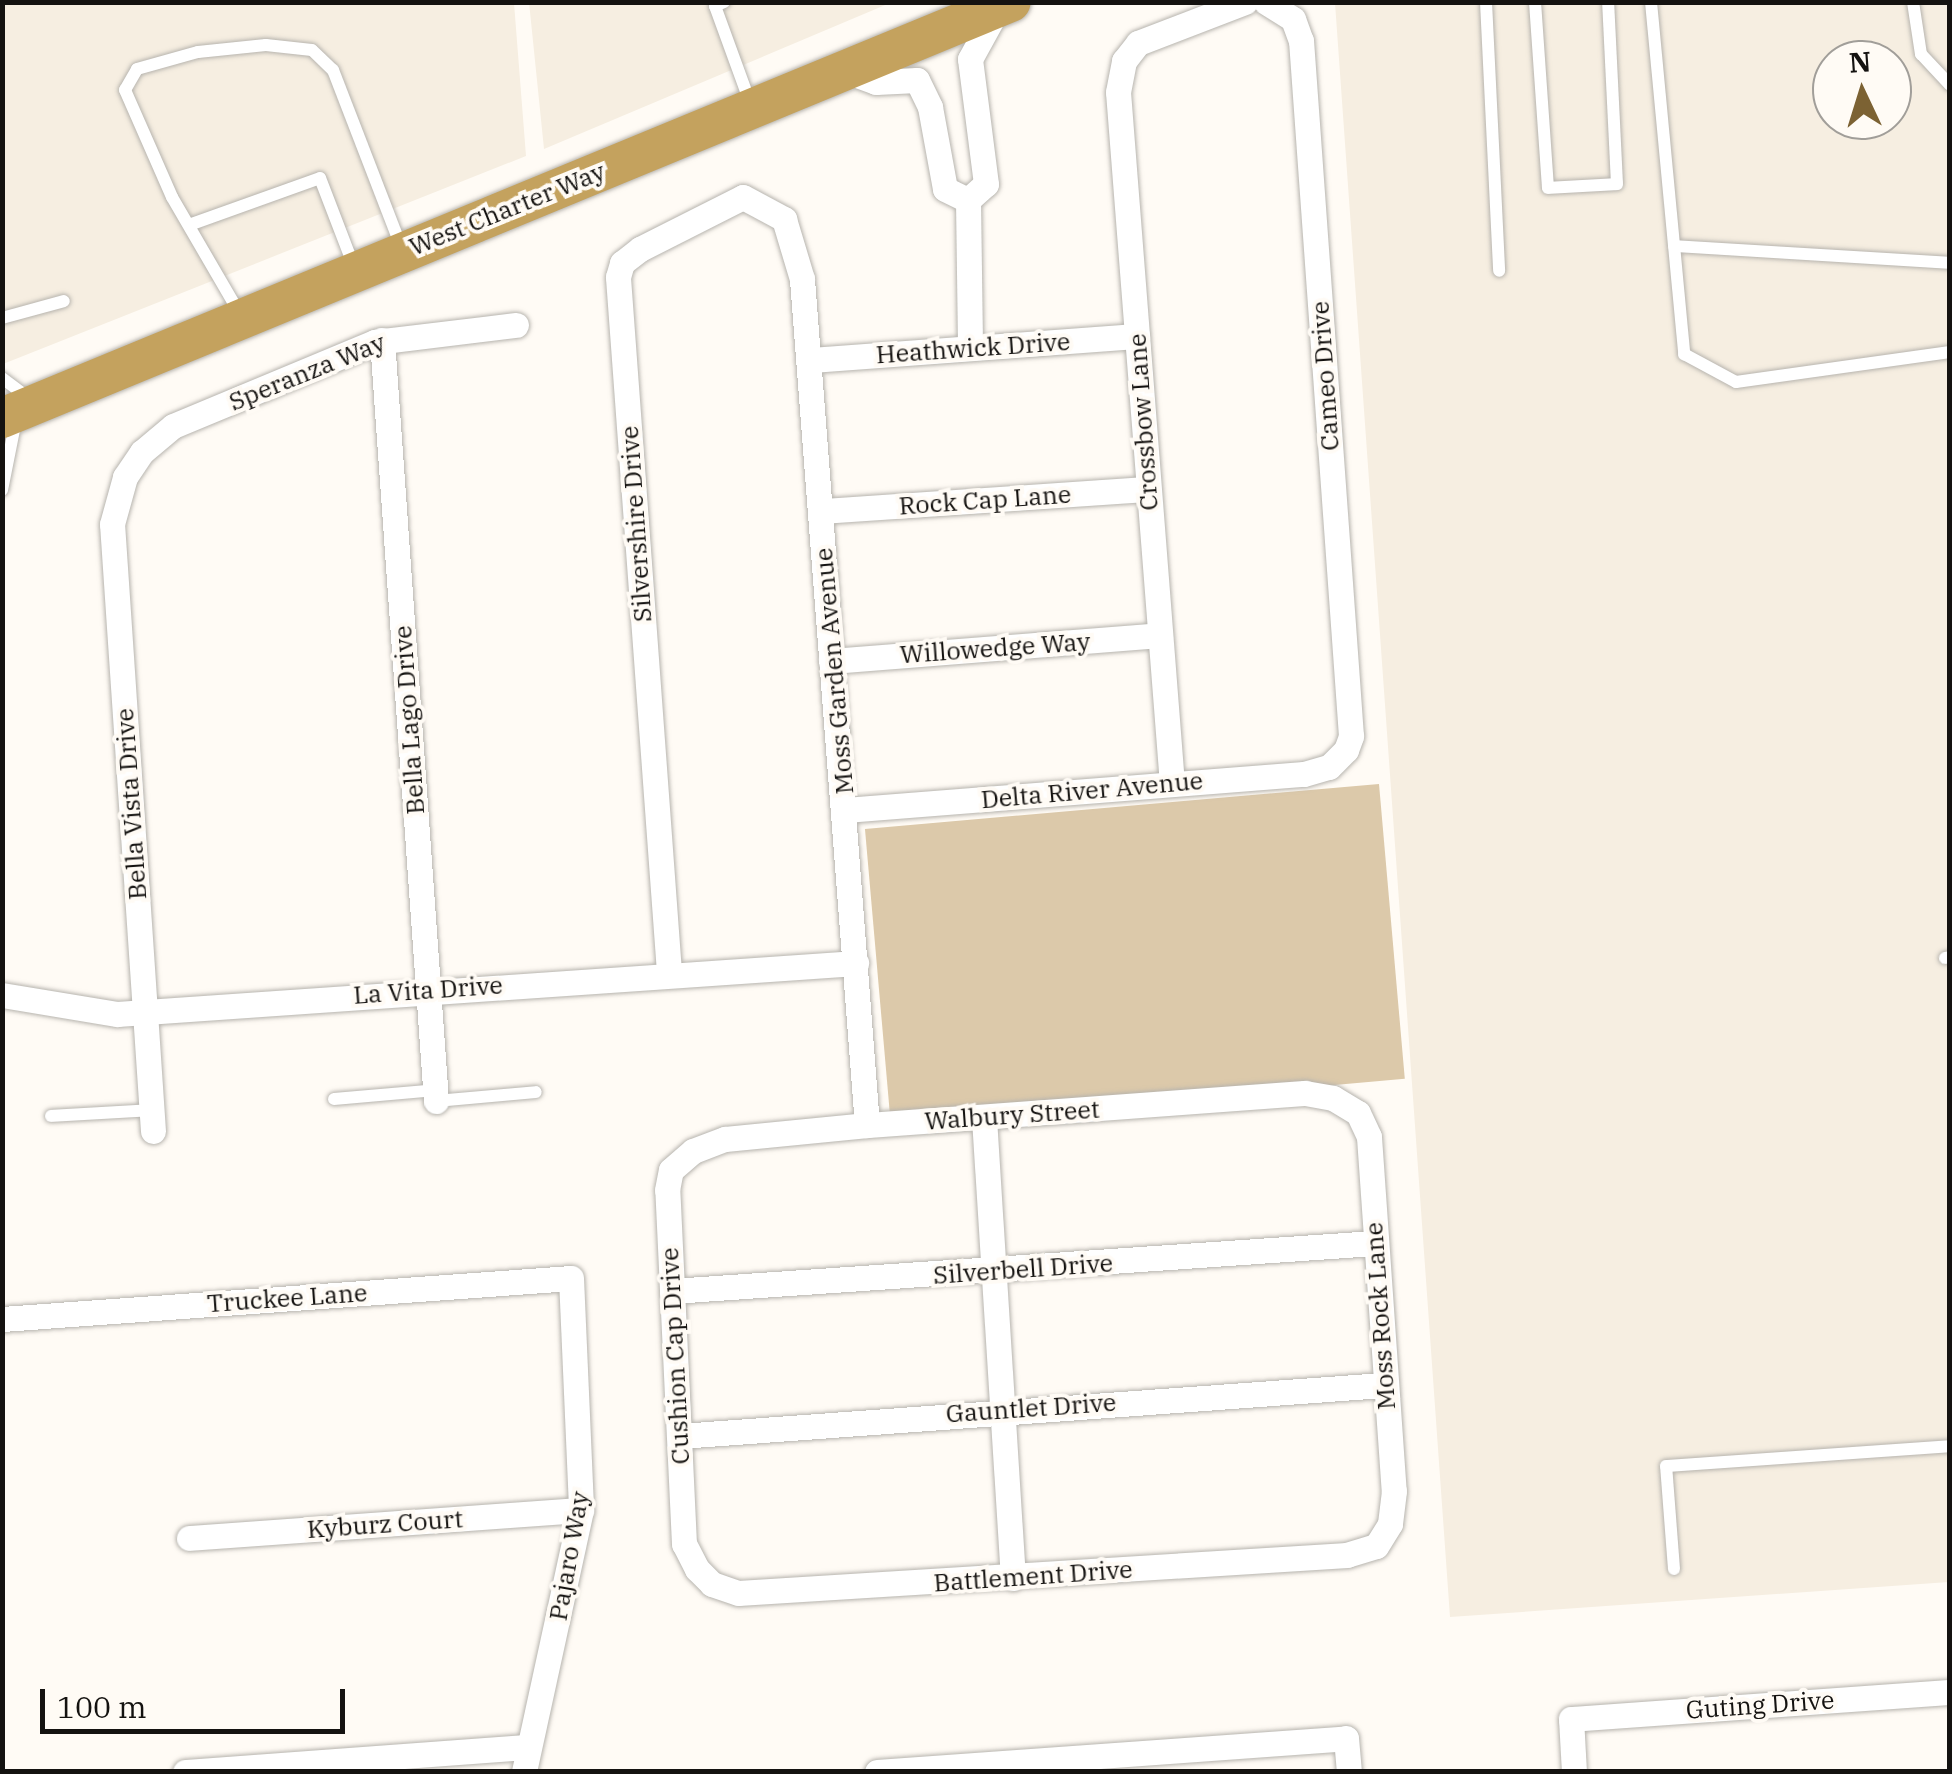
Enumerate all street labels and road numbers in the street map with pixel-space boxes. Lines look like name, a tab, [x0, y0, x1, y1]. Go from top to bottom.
street label: West Charter Way	[405, 156, 609, 262]
street label: Cameo Drive	[1305, 300, 1345, 452]
street label: Heathwick Drive	[875, 326, 1071, 370]
street label: Speranza Way	[224, 327, 390, 417]
street label: Crossbow Lane	[1122, 332, 1164, 512]
street label: Silvershire Drive	[614, 425, 658, 623]
street label: Rock Cap Lane	[898, 479, 1072, 521]
street label: Moss Garden Avenue	[808, 547, 860, 795]
street label: Bella Lago Drive	[387, 624, 431, 816]
street label: Willowedge Way	[899, 626, 1091, 670]
street label: Bella Vista Drive	[109, 707, 153, 901]
street label: Delta River Avenue	[980, 765, 1204, 815]
street label: La Vita Drive	[352, 970, 504, 1010]
street label: Walbury Street	[923, 1094, 1101, 1136]
street label: Moss Rock Lane	[1358, 1221, 1402, 1411]
street label: Cushion Cap Drive	[654, 1247, 696, 1465]
street label: Silverbell Drive	[932, 1248, 1114, 1290]
street label: Truckee Lane	[206, 1277, 368, 1319]
street label: Gauntlet Drive	[945, 1387, 1117, 1429]
street label: Pajaro Way	[543, 1489, 595, 1623]
street label: Kyburz Court	[306, 1504, 464, 1544]
street label: Battlement Drive	[933, 1554, 1133, 1598]
street label: Guting Drive	[1685, 1685, 1835, 1725]

